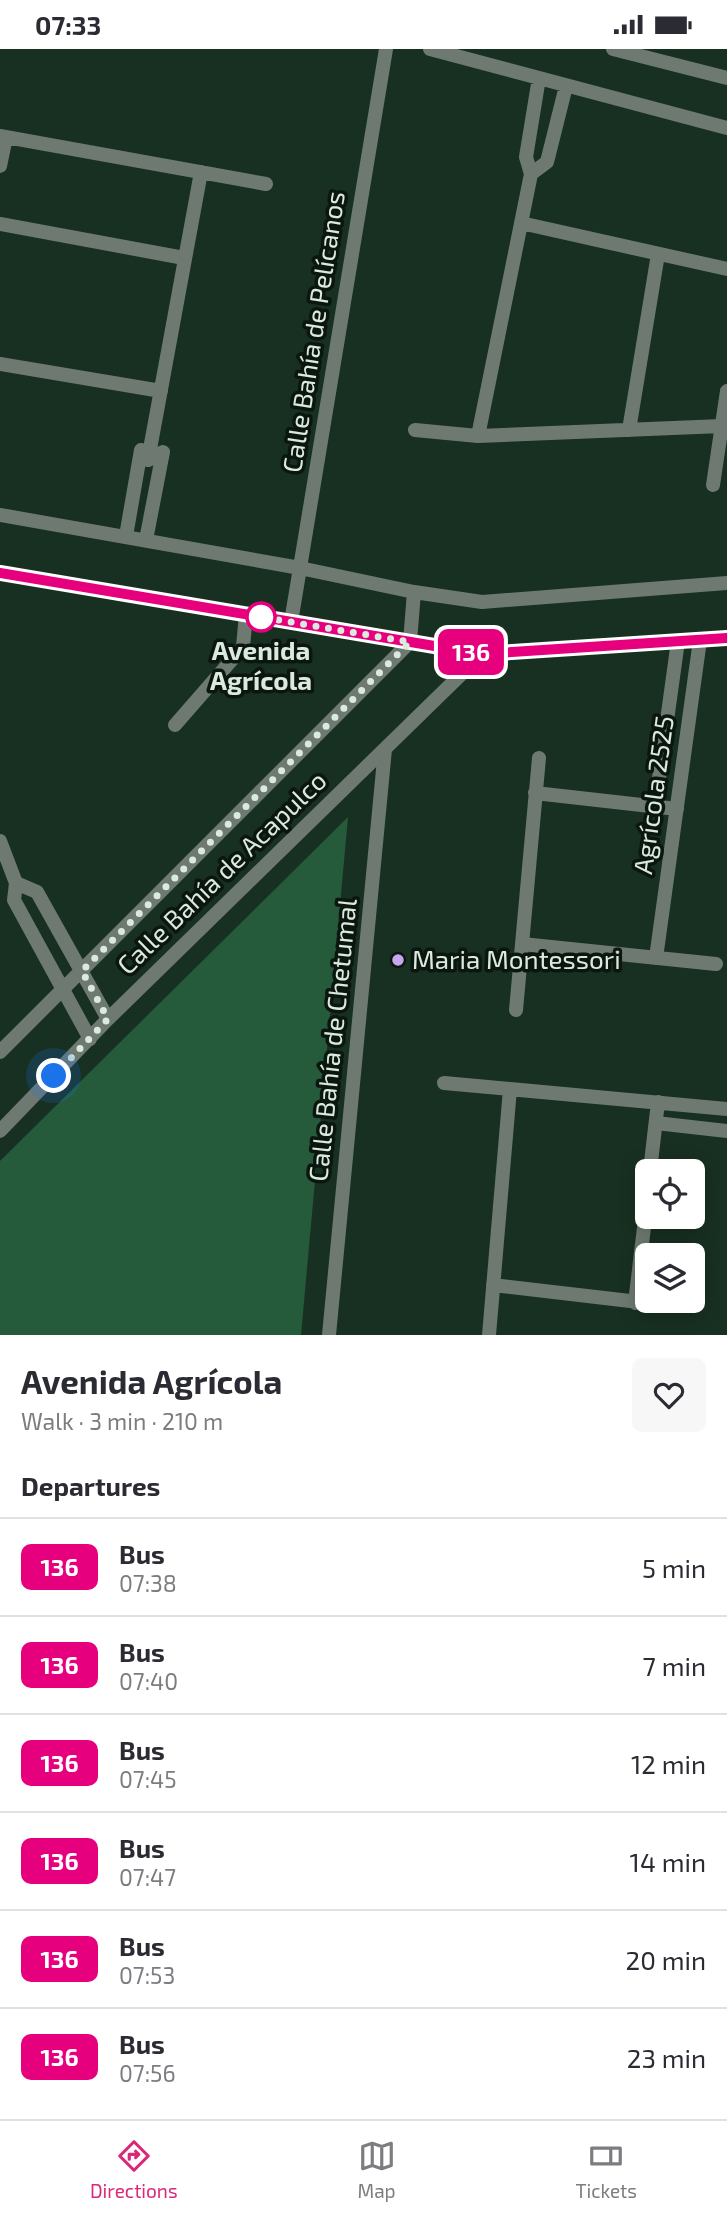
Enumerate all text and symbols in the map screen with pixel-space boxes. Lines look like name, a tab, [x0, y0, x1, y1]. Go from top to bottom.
text: 07:33	[35, 9, 101, 40]
street label: Calle Bahía de Pelícanos	[275, 189, 350, 475]
marker: Avenida Agrícola	[246, 602, 276, 632]
line badge: 136	[431, 629, 511, 675]
place label: Avenida Agrícola	[210, 634, 312, 695]
text: 136	[452, 637, 490, 666]
street label: Agrícola 2525	[626, 714, 679, 876]
street label: Calle Bahía de Acapulco	[110, 764, 332, 980]
street label: Calle Bahía de Chetumal	[301, 897, 362, 1183]
place label: Maria Montessori	[412, 943, 621, 974]
marker: Maria Montessori	[390, 952, 406, 968]
your location	[36, 1058, 71, 1093]
map controls	[635, 1159, 705, 1313]
button: locate	[635, 1159, 705, 1229]
button: layers	[635, 1243, 705, 1313]
button: heart	[632, 1358, 706, 1432]
text: Avenida Agrícola	[21, 1361, 282, 1401]
text: Walk · 3 min · 210 m	[21, 1407, 223, 1435]
text: Departures	[21, 1470, 160, 1501]
text: Bus	[119, 1538, 165, 1569]
text: 136	[40, 1552, 79, 1581]
text: 5 min	[642, 1552, 706, 1583]
text: 07:38	[119, 1569, 177, 1597]
text: Bus	[119, 1636, 165, 1667]
text: 136	[40, 1650, 79, 1679]
text: 7 min	[643, 1650, 706, 1681]
text: 07:40	[119, 1667, 178, 1695]
text: Bus	[119, 1734, 165, 1765]
text: 136	[40, 1748, 79, 1777]
text: 12 min	[631, 1748, 706, 1779]
text: 07:45	[119, 1765, 177, 1793]
text: Bus	[119, 1832, 165, 1863]
text: 136	[40, 1846, 79, 1875]
text: 14 min	[630, 1846, 706, 1877]
text: 07:47	[119, 1863, 176, 1891]
text: Bus	[119, 1930, 165, 1961]
text: 136	[40, 1944, 79, 1973]
text: 20 min	[626, 1944, 706, 1975]
text: 07:53	[119, 1961, 175, 1989]
text: Bus	[119, 2028, 165, 2059]
text: 136	[40, 2042, 79, 2071]
text: 23 min	[627, 2042, 706, 2073]
text: 07:56	[119, 2059, 176, 2087]
tab: Directions	[90, 2137, 178, 2202]
tab: Map	[357, 2137, 396, 2202]
tab: Tickets	[575, 2137, 637, 2202]

